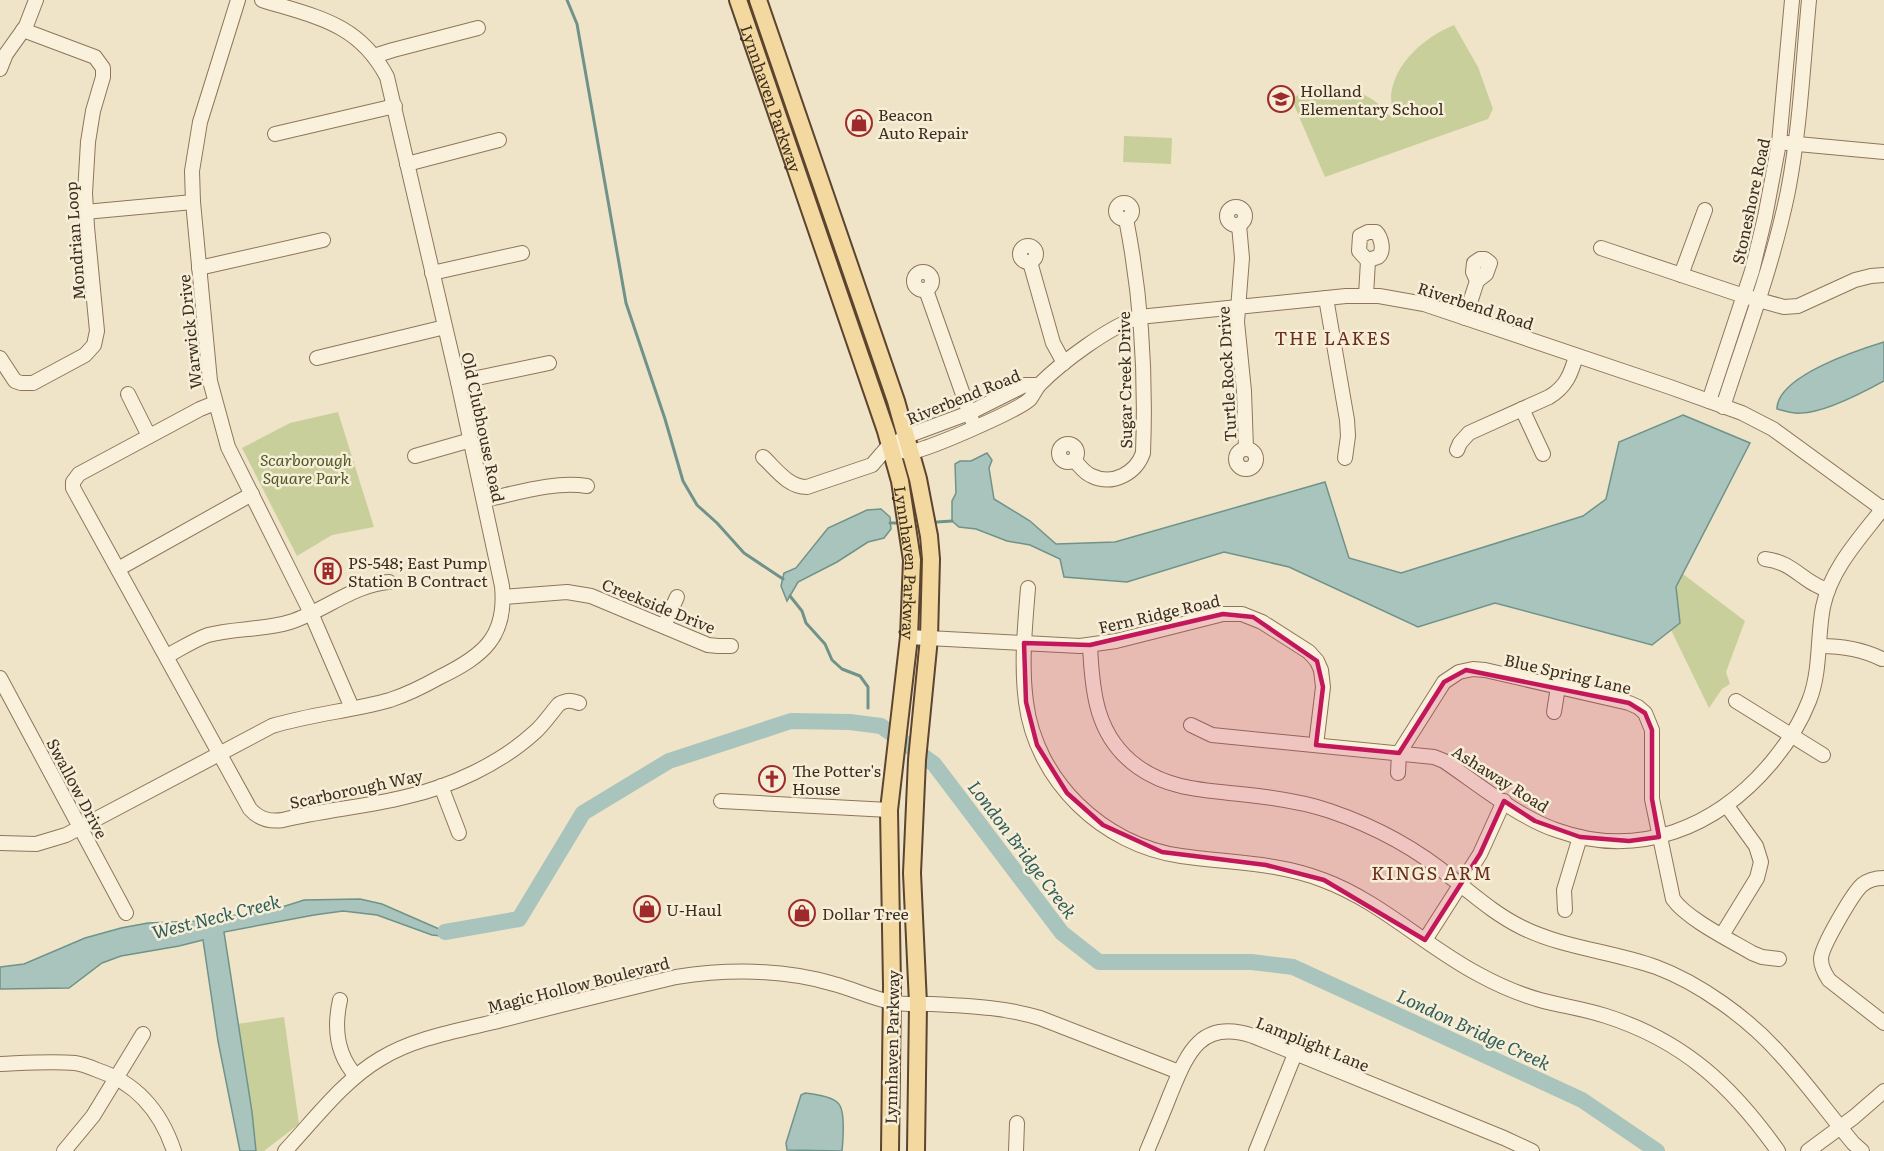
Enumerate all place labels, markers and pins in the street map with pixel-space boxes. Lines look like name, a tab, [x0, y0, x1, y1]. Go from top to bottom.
place label: Holland Elementary School	[1300, 78, 1444, 120]
school or university icon: Holland Elementary School	[1266, 84, 1296, 114]
place label: Beacon Auto Repair	[878, 102, 969, 144]
shop icon: Beacon Auto Repair	[844, 108, 874, 138]
place label: PS-548; East Pump Station B Contract	[348, 550, 488, 592]
building icon: PS-548; East Pump Station B Contract	[313, 556, 343, 586]
place label: The Potter's House	[792, 758, 881, 800]
church icon: The Potter's House	[757, 764, 787, 794]
shop icon: U-Haul	[632, 894, 662, 924]
place label: U-Haul	[666, 897, 722, 921]
shop icon: Dollar Tree	[787, 898, 817, 928]
place label: Dollar Tree	[822, 901, 909, 925]

